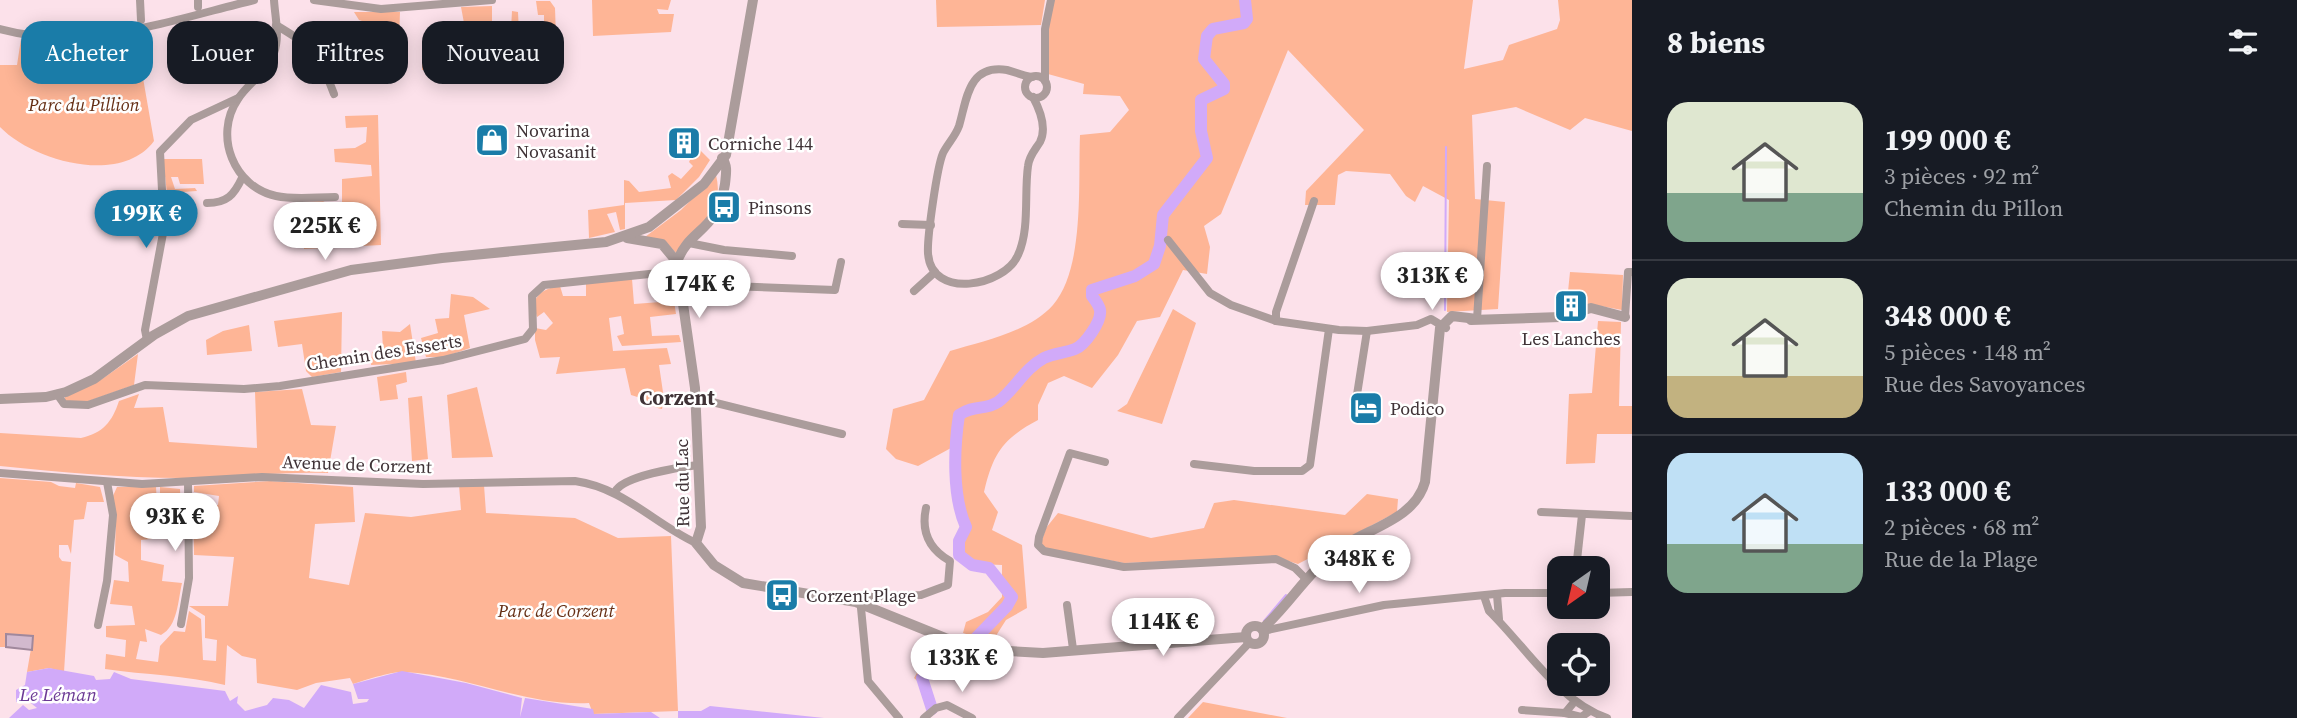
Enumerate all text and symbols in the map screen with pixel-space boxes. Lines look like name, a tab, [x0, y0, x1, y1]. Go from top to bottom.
chip: Acheter	[21, 21, 153, 84]
chip: Louer	[167, 21, 278, 84]
chip: Filtres	[292, 21, 408, 84]
chip: Nouveau	[422, 21, 564, 84]
text: 8 biens	[1667, 22, 1765, 63]
icon: filters	[2224, 23, 2262, 61]
park label: Parc du Pillion	[27, 92, 140, 117]
place label: Novarina Novasanit	[516, 118, 596, 164]
text: 199 000 €	[1884, 119, 2011, 160]
shop icon: Novarina Novasanit	[473, 121, 511, 159]
building icon: Corniche 144	[665, 124, 703, 162]
icon: home	[1723, 130, 1807, 214]
place label: Corniche 144	[708, 131, 813, 156]
text: 3 pièces · 92 m²	[1884, 160, 2039, 192]
bus stop icon: Pinsons	[705, 188, 743, 226]
pin: 199K €	[89, 190, 203, 250]
text: Chemin du Pillon	[1884, 192, 2063, 224]
place label: Pinsons	[748, 195, 812, 220]
text: 199K €	[111, 197, 181, 229]
pin: 225K €	[268, 202, 382, 262]
text: 225K €	[290, 209, 360, 241]
pin: 313K €	[1375, 252, 1489, 312]
text: 313K €	[1397, 259, 1467, 291]
pin: 174K €	[642, 260, 756, 320]
text: 174K €	[664, 267, 734, 299]
building icon: Les Lanches	[1552, 287, 1590, 325]
text: 348 000 €	[1884, 295, 2011, 336]
icon: home	[1723, 306, 1807, 390]
place label: Les Lanches	[1521, 326, 1621, 351]
street label: Chemin des Esserts	[305, 327, 464, 377]
text: 5 pièces · 148 m²	[1884, 336, 2051, 368]
text: Rue des Savoyances	[1884, 368, 2086, 400]
district label: Corzent	[639, 383, 715, 412]
hotel icon: Podico	[1347, 389, 1385, 427]
place label: Podico	[1390, 396, 1444, 421]
street label: Rue du Lac	[669, 438, 695, 528]
street label: Avenue de Corzent	[282, 449, 432, 479]
text: 133 000 €	[1884, 470, 2011, 511]
icon: home	[1723, 481, 1807, 565]
pin: 93K €	[126, 494, 224, 553]
text: 93K €	[146, 500, 204, 532]
text: 2 pièces · 68 m²	[1884, 511, 2039, 543]
pin: 348K €	[1302, 536, 1416, 595]
text: 348K €	[1324, 542, 1394, 574]
text: Rue de la Plage	[1884, 543, 2038, 575]
north arrow	[1547, 556, 1610, 620]
map controls	[1547, 556, 1610, 696]
bus stop icon: Corzent Plage	[763, 576, 801, 614]
place label: Corzent Plage	[806, 583, 916, 608]
park label: Parc de Corzent	[497, 598, 615, 623]
pin: 114K €	[1106, 598, 1220, 658]
text: 114K €	[1128, 605, 1198, 637]
button: locate	[1547, 633, 1610, 696]
pin: 133K €	[905, 634, 1019, 694]
text: 133K €	[927, 641, 997, 673]
water label: Le Léman	[18, 681, 97, 707]

